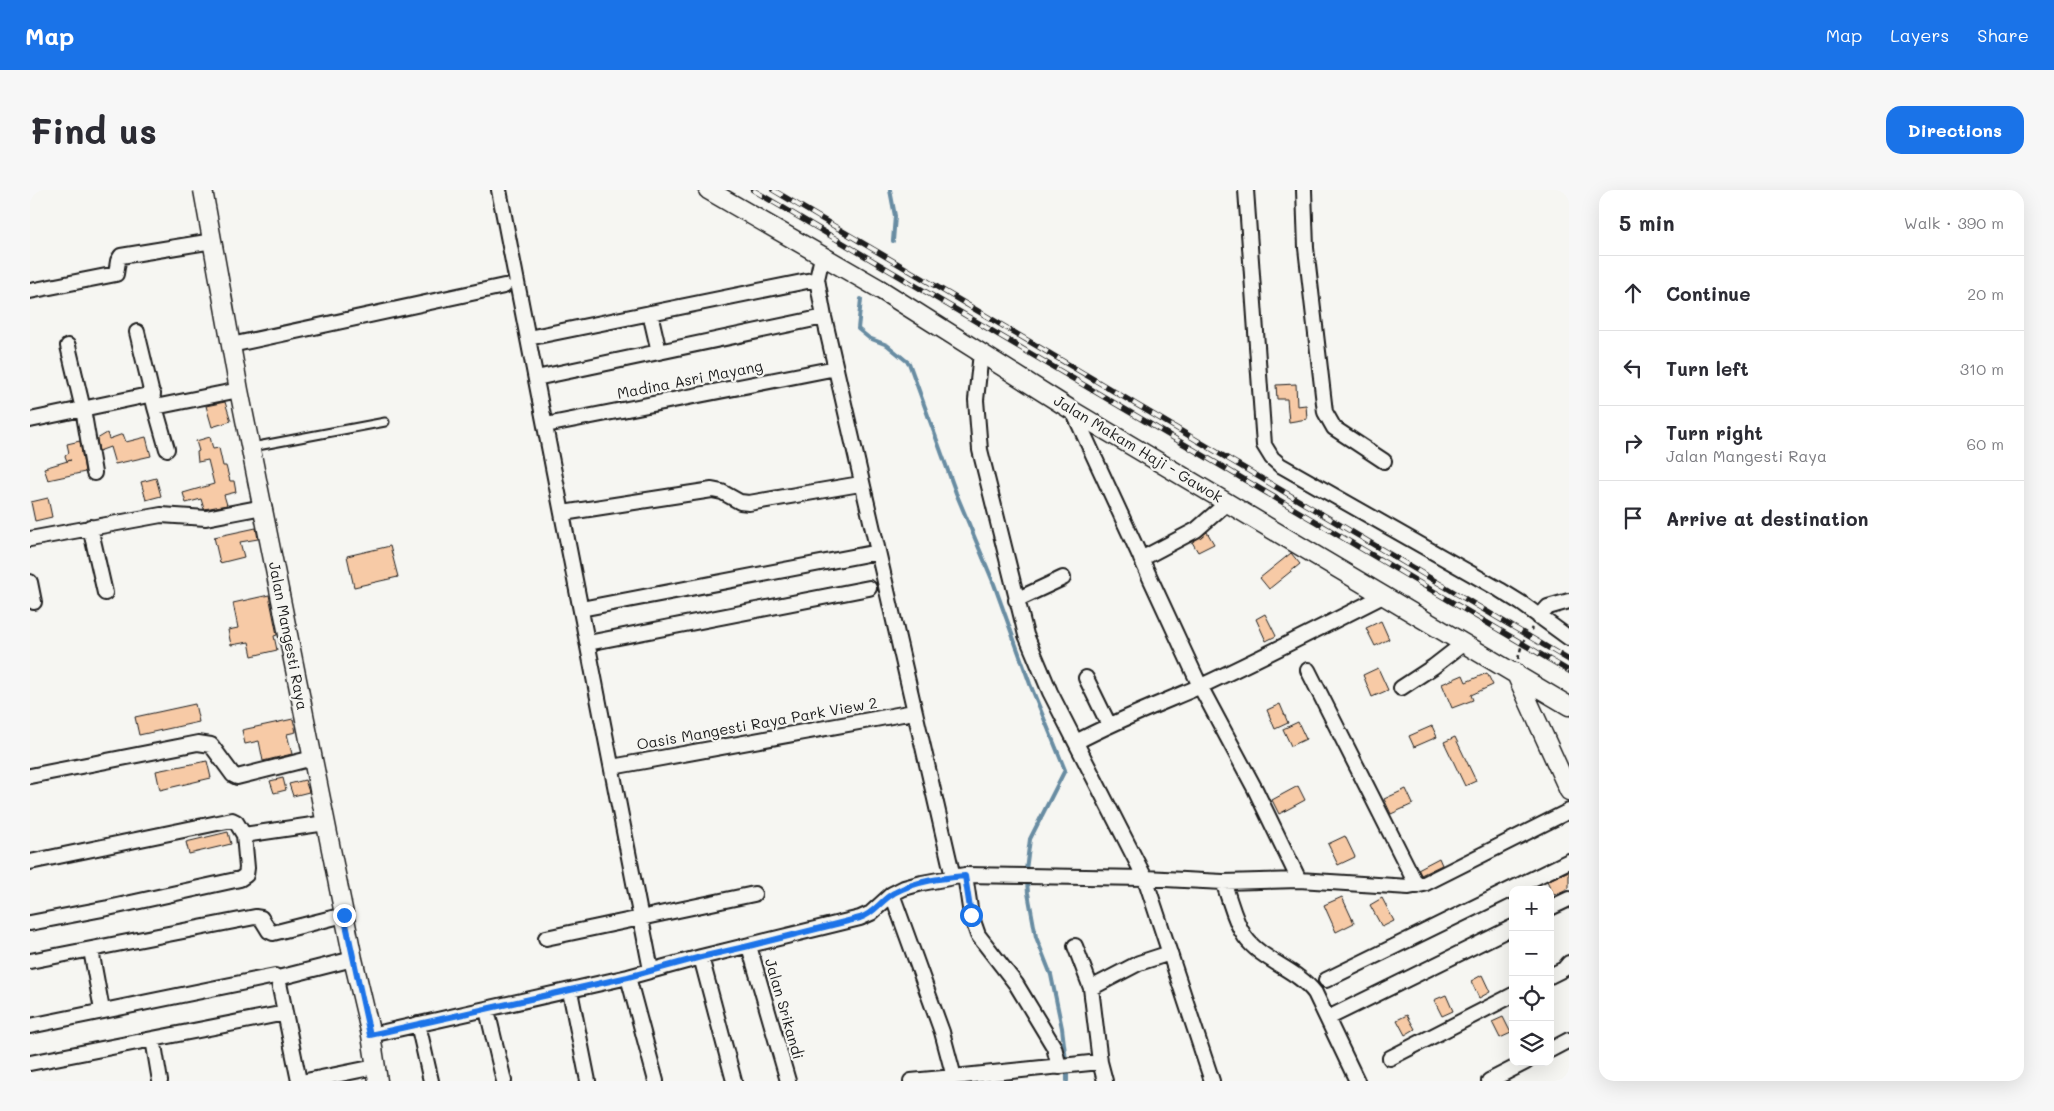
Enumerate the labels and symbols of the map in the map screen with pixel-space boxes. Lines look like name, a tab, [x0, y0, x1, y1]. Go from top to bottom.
street label: Madina Asri Mayang	[615, 355, 765, 403]
street label: Jalan Makam Haji - Gawok	[1050, 390, 1227, 507]
street label: Jalan Mangesti Raya	[265, 560, 313, 712]
street label: Oasis Mangesti Raya Park View 2	[635, 692, 879, 754]
route end	[333, 904, 356, 927]
route start	[960, 904, 983, 927]
street label: Jalan Srikandi	[761, 956, 809, 1062]

